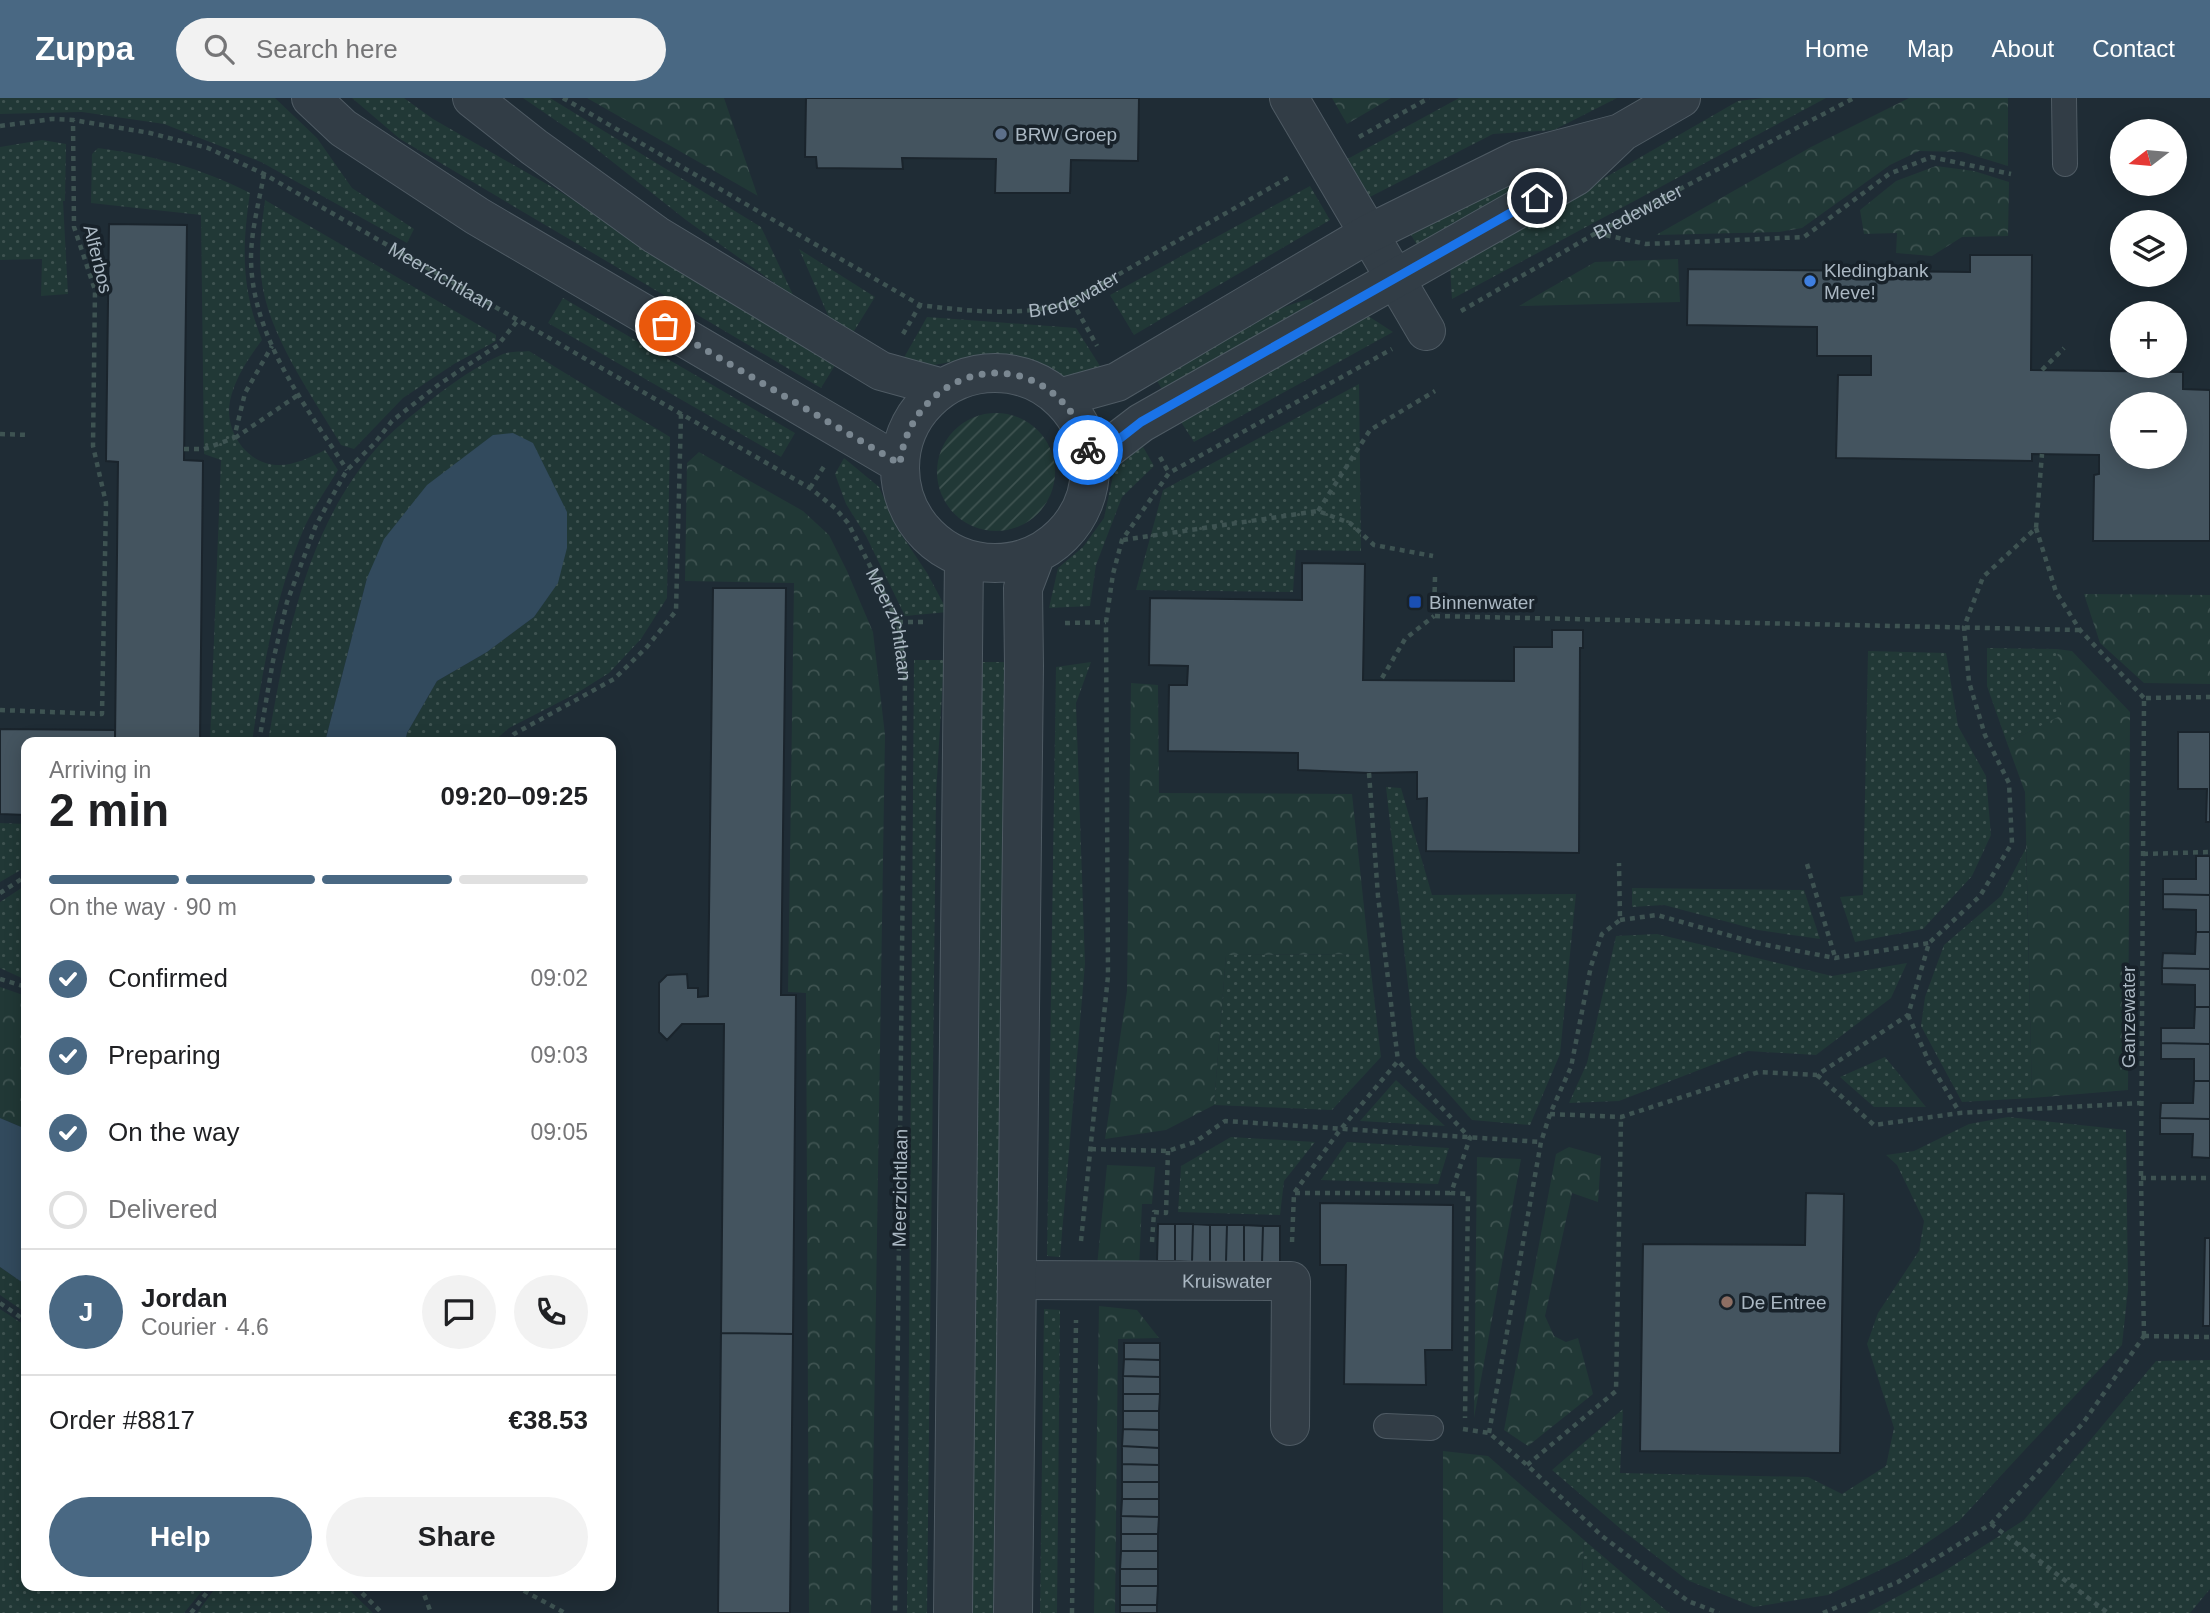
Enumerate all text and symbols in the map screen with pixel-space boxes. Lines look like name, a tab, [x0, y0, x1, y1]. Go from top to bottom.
search box	[176, 18, 666, 81]
text: Zuppa	[35, 30, 134, 67]
icon: search	[200, 30, 238, 68]
text: Search here	[256, 34, 398, 64]
text: Home	[1805, 35, 1869, 62]
text: Map	[1907, 35, 1954, 62]
text: About	[1992, 35, 2054, 62]
text: Contact	[2092, 35, 2175, 62]
north arrow	[2110, 119, 2188, 196]
map controls	[2110, 119, 2187, 469]
place label: BRW Groep	[1015, 124, 1117, 145]
marker: BRW Groep	[993, 126, 1009, 142]
pin	[1507, 168, 1567, 228]
icon: home	[1518, 179, 1556, 217]
street label: Bredewater	[1590, 179, 1686, 243]
button: layers	[2110, 210, 2187, 287]
street label: Alferbos	[79, 223, 117, 295]
street label: Meerzichtlaan	[385, 237, 498, 315]
place label: Kledingbank Meve!	[1824, 260, 1929, 303]
street label: Bredewater	[1027, 266, 1123, 321]
marker: Kledingbank Meve!	[1802, 273, 1818, 289]
pin	[635, 296, 695, 356]
button: +	[2110, 301, 2187, 378]
icon: bag	[646, 307, 684, 345]
button: −	[2110, 392, 2187, 469]
courier	[1053, 415, 1123, 485]
icon: bike	[1069, 431, 1107, 469]
street label: Meerzichtlaan	[862, 564, 916, 681]
place label: Binnenwater	[1429, 592, 1535, 613]
marker: Binnenwater	[1407, 594, 1423, 610]
text: Arriving in	[49, 757, 151, 783]
text: 09:20–09:25	[441, 781, 588, 811]
text: 2 min	[49, 784, 169, 836]
text: On the way · 90 m	[49, 894, 237, 920]
icon: check	[49, 960, 87, 998]
text: Confirmed	[108, 963, 228, 993]
text: 09:02	[530, 965, 588, 991]
street label: Ganzewater	[2118, 965, 2139, 1068]
icon: check	[49, 1037, 87, 1075]
text: Preparing	[108, 1040, 221, 1070]
text: 09:03	[530, 1042, 588, 1068]
icon: check	[49, 1114, 87, 1152]
text: On the way	[108, 1117, 240, 1147]
text: 09:05	[530, 1119, 588, 1145]
street label: Meerzichtlaan	[888, 1129, 912, 1247]
text: Delivered	[108, 1194, 218, 1224]
street label: Kruiswater	[1182, 1270, 1273, 1291]
button: chat	[422, 1275, 496, 1349]
button: phone	[514, 1275, 588, 1349]
text: Jordan	[141, 1283, 228, 1313]
place label: De Entree	[1741, 1292, 1827, 1313]
marker: De Entree	[1719, 1294, 1735, 1310]
text: J	[79, 1297, 93, 1327]
text: Courier · 4.6	[141, 1314, 269, 1340]
text: Order #8817	[49, 1405, 195, 1435]
text: €38.53	[508, 1405, 588, 1435]
button: Help	[49, 1497, 312, 1577]
button: Share	[326, 1497, 588, 1577]

